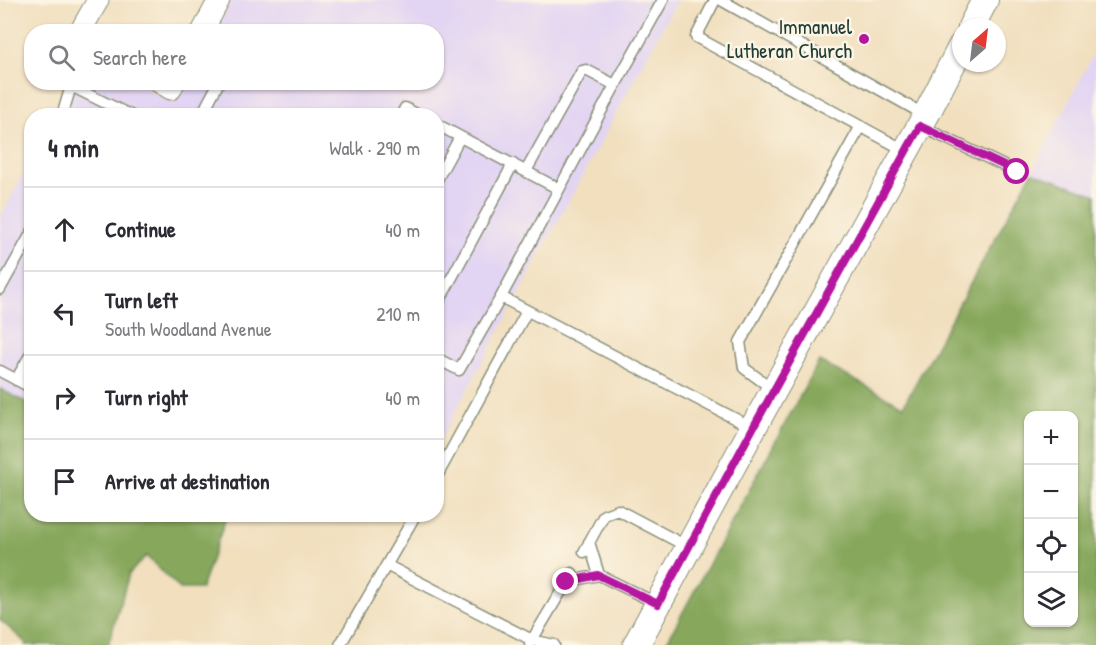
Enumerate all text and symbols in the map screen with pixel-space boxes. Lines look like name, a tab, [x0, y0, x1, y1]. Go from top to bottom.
place label: Immanuel Lutheran Church	[727, 12, 852, 65]
north arrow	[952, 18, 1006, 72]
search box	[24, 24, 444, 90]
marker: Immanuel Lutheran Church	[857, 32, 871, 46]
icon: search	[45, 41, 78, 74]
text: Search here	[93, 42, 187, 72]
text: 4 min	[48, 130, 99, 165]
text: Walk · 290 m	[329, 134, 420, 161]
route start	[1003, 158, 1029, 184]
icon: ahead	[48, 213, 81, 246]
text: Continue	[105, 214, 176, 244]
text: 40 m	[385, 216, 420, 243]
text: Turn left	[105, 285, 178, 315]
icon: left	[48, 297, 81, 330]
text: 210 m	[376, 300, 420, 327]
text: South Woodland Avenue	[105, 315, 272, 342]
icon: right	[48, 381, 81, 414]
text: Turn right	[105, 382, 188, 412]
text: 40 m	[385, 384, 420, 411]
map controls	[1024, 411, 1078, 627]
button: +	[1024, 411, 1078, 465]
icon: arrive	[48, 465, 81, 498]
button: −	[1024, 465, 1078, 519]
text: Arrive at destination	[105, 466, 270, 496]
button: locate	[1024, 519, 1078, 573]
route end	[552, 568, 578, 594]
button: layers	[1024, 573, 1078, 627]

